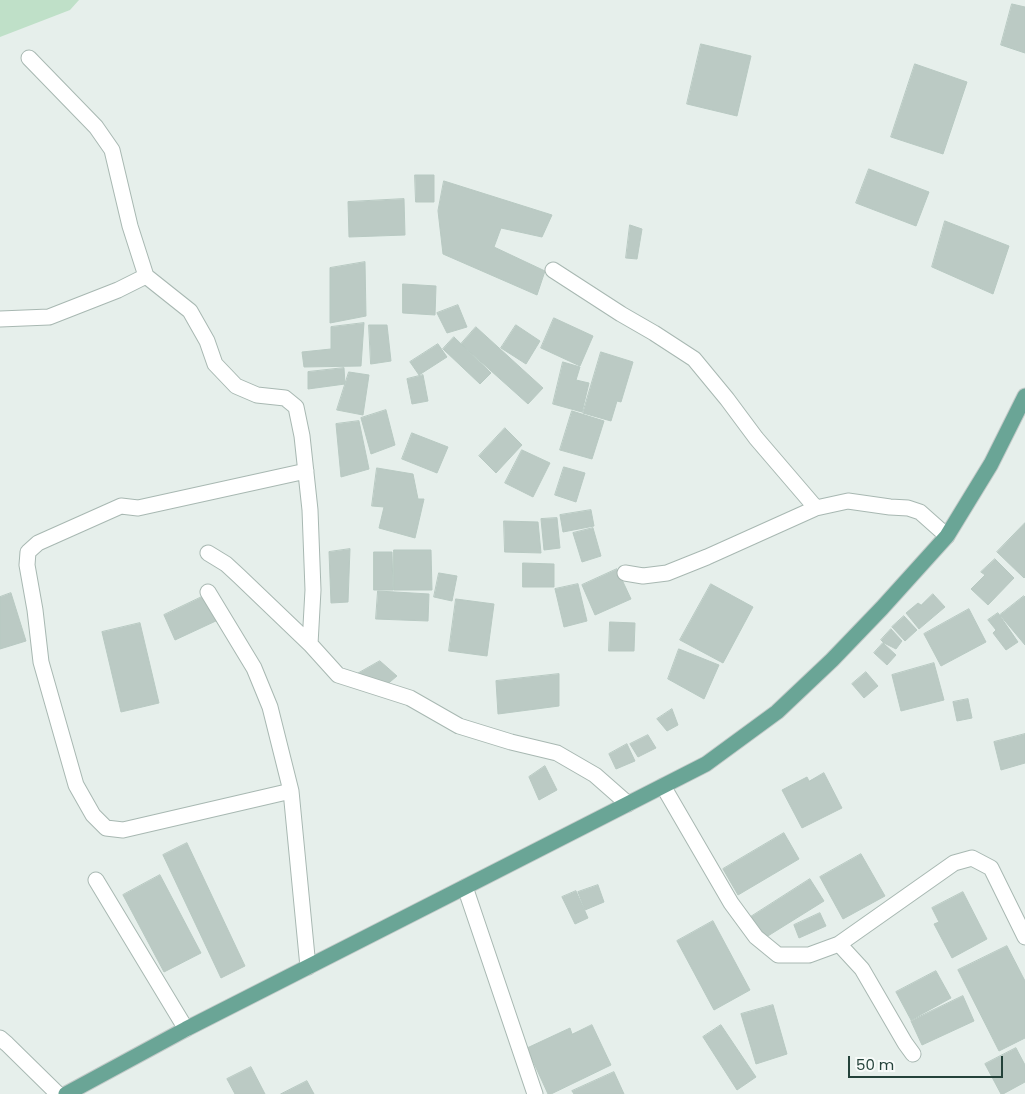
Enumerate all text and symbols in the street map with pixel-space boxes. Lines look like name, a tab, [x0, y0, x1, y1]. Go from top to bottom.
scale bar	[850, 1046, 1005, 1078]
text: 50 m	[856, 1054, 894, 1075]

